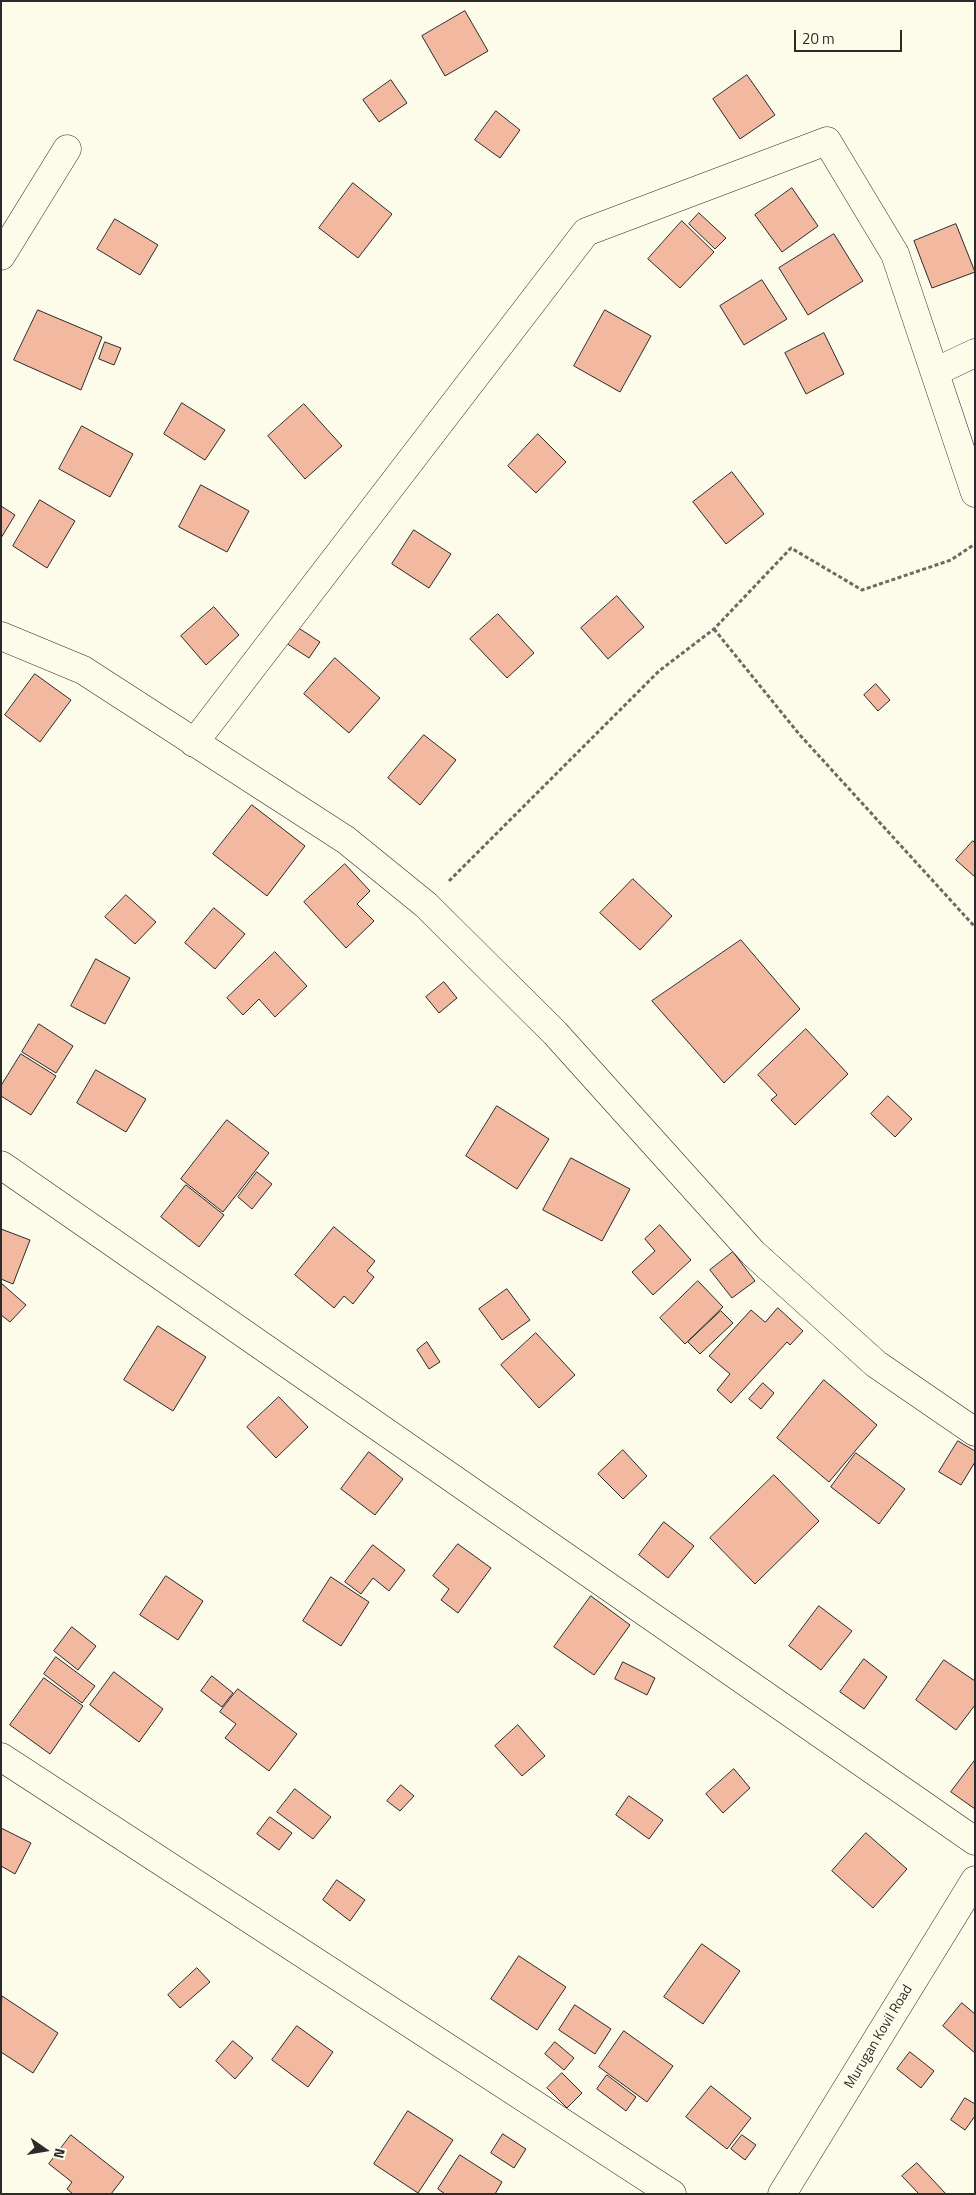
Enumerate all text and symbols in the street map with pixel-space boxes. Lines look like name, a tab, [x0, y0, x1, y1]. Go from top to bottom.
scale bar	[796, 20, 904, 52]
text: 20 m	[802, 27, 835, 50]
street label: Murugan Kovil Road	[841, 1982, 917, 2092]
north arrow	[20, 2125, 70, 2175]
text: N	[49, 2146, 71, 2161]

